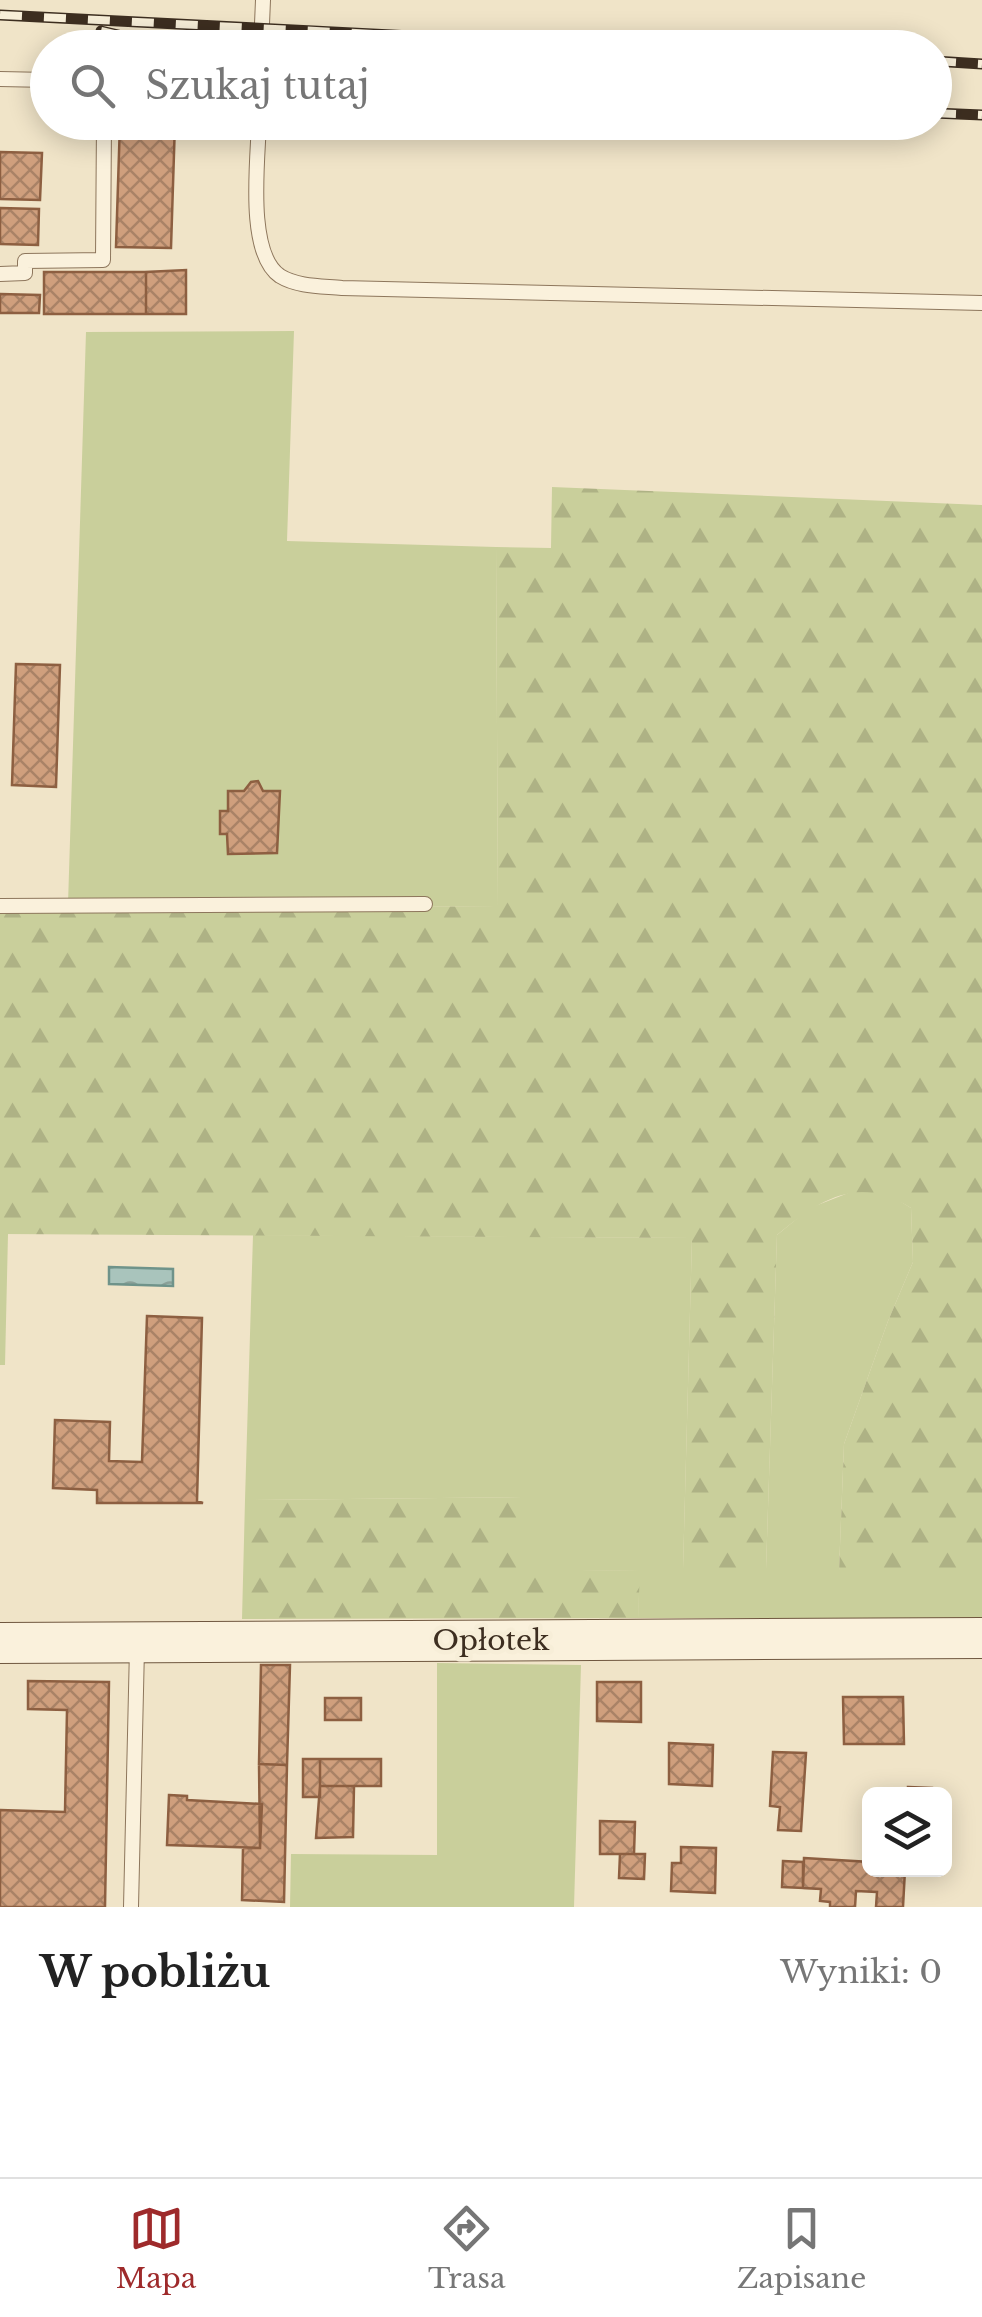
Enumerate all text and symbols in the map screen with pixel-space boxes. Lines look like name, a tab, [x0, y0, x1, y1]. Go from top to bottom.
search box	[30, 30, 952, 140]
icon: search	[65, 58, 120, 113]
text: Szukaj tutaj	[145, 62, 370, 109]
street label: Opłotek	[433, 1623, 550, 1658]
map controls	[862, 1787, 952, 1877]
button: layers	[862, 1787, 952, 1877]
text: W pobliżu	[40, 1946, 270, 1998]
text: Wyniki: 0	[780, 1952, 942, 1992]
tab: Mapa	[116, 2201, 196, 2296]
tab: Trasa	[428, 2201, 505, 2296]
tab: Zapisane	[737, 2201, 866, 2296]

